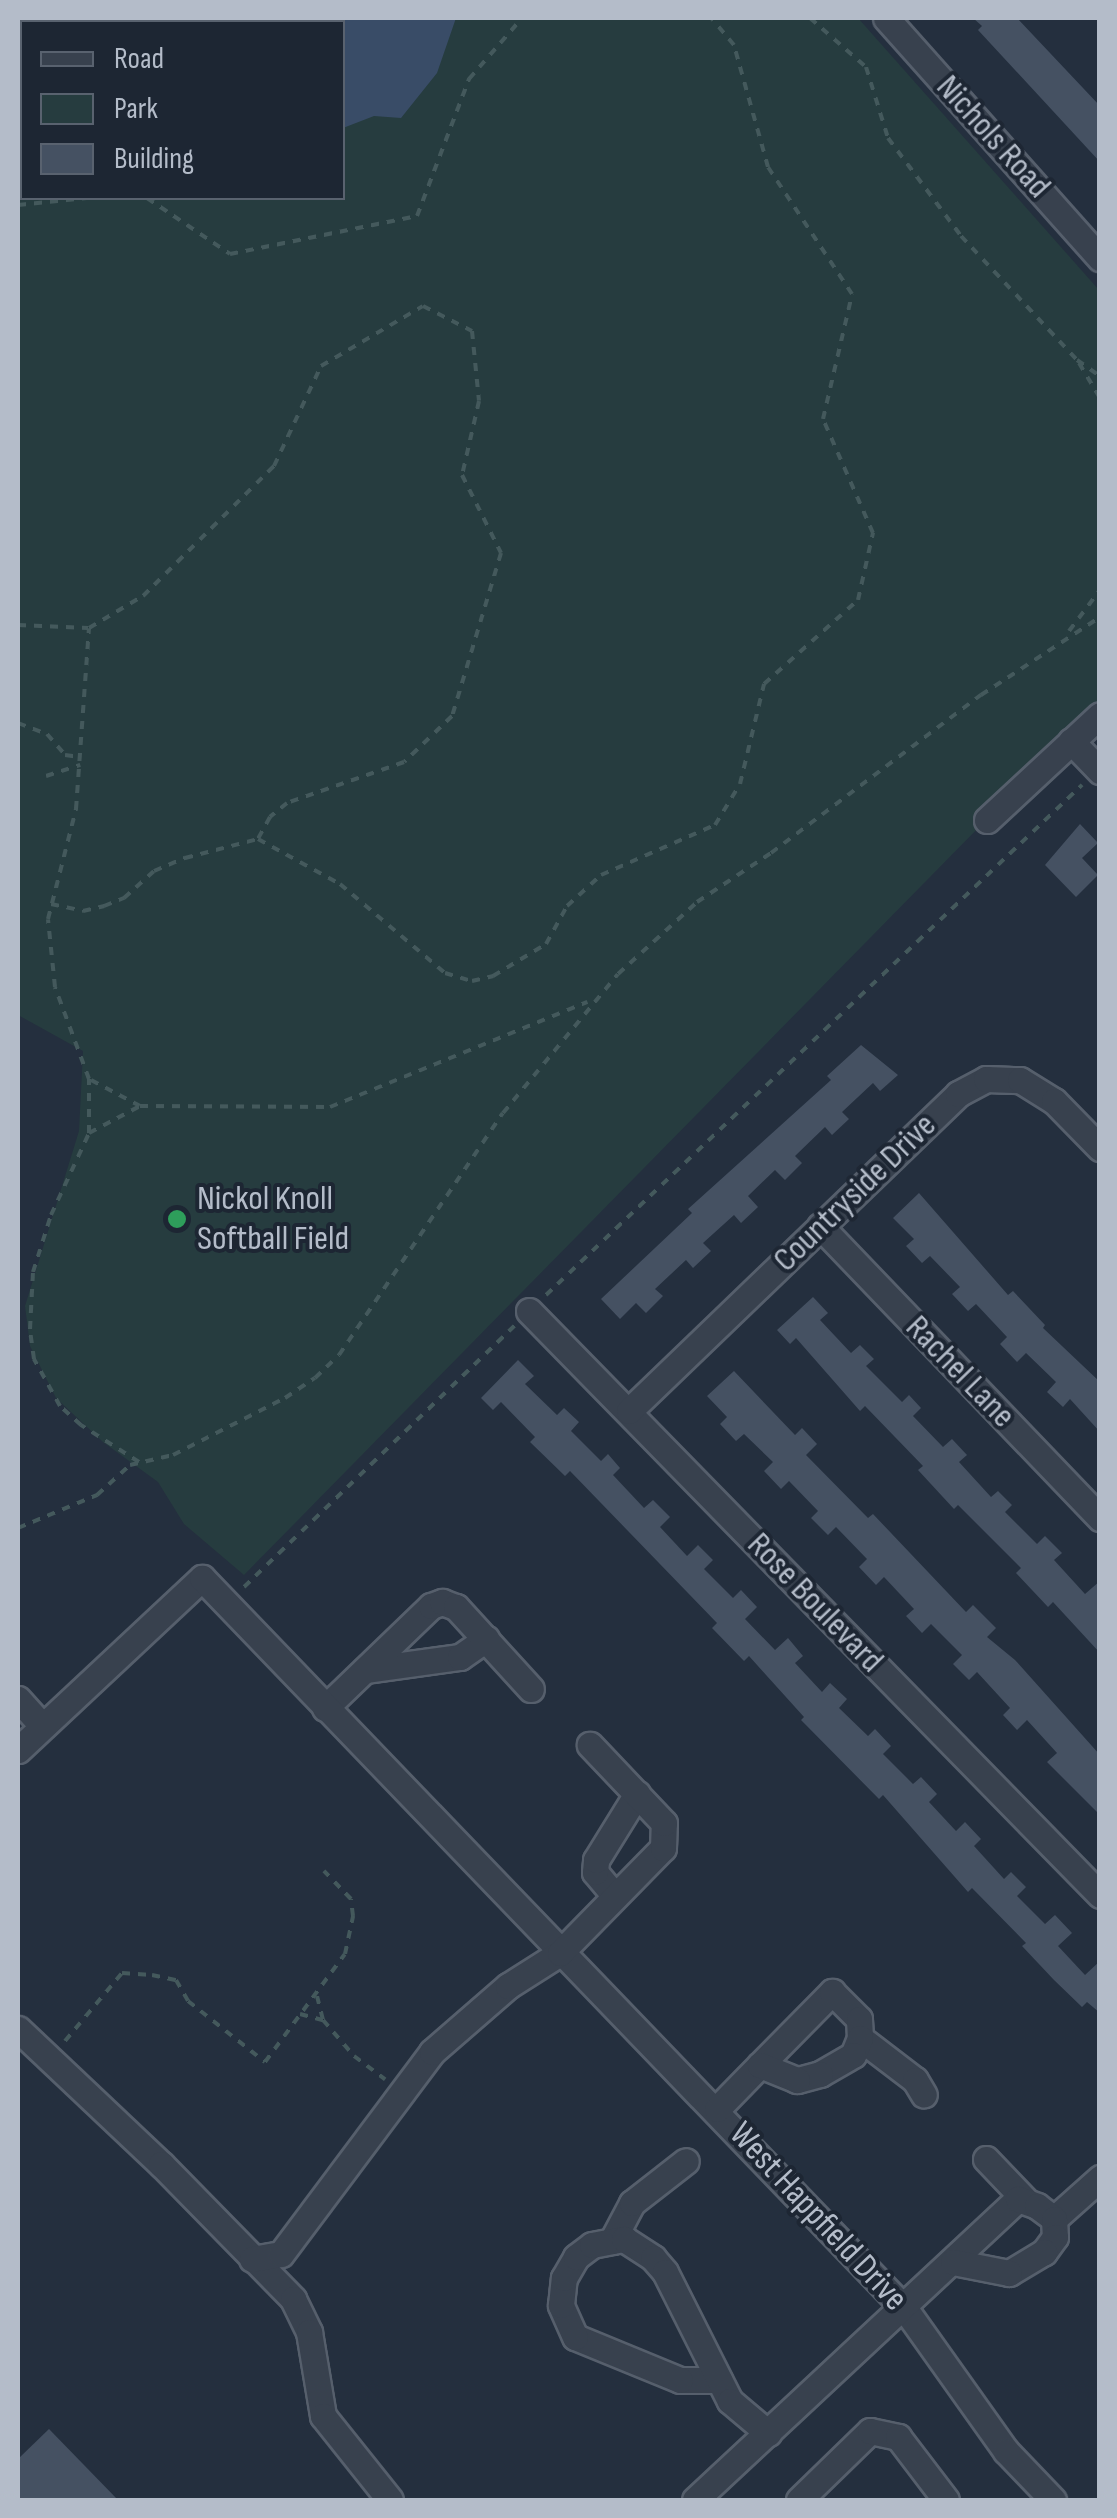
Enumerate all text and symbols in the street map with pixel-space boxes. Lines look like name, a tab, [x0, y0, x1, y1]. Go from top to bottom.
legend	[20, 20, 345, 200]
text: Road	[114, 41, 164, 77]
street label: Nichols Road	[927, 67, 1059, 207]
text: Park	[114, 91, 158, 127]
text: Building	[114, 141, 194, 177]
street label: Countryside Drive	[765, 1105, 945, 1281]
place label: Nickol Knoll Softball Field	[197, 1178, 349, 1260]
marker: Nickol Knoll Softball Field	[166, 1208, 188, 1230]
street label: Rachel Lane	[896, 1307, 1024, 1437]
street label: Rose Boulevard	[738, 1524, 892, 1682]
street label: West Happfield Drive	[720, 2114, 916, 2320]

